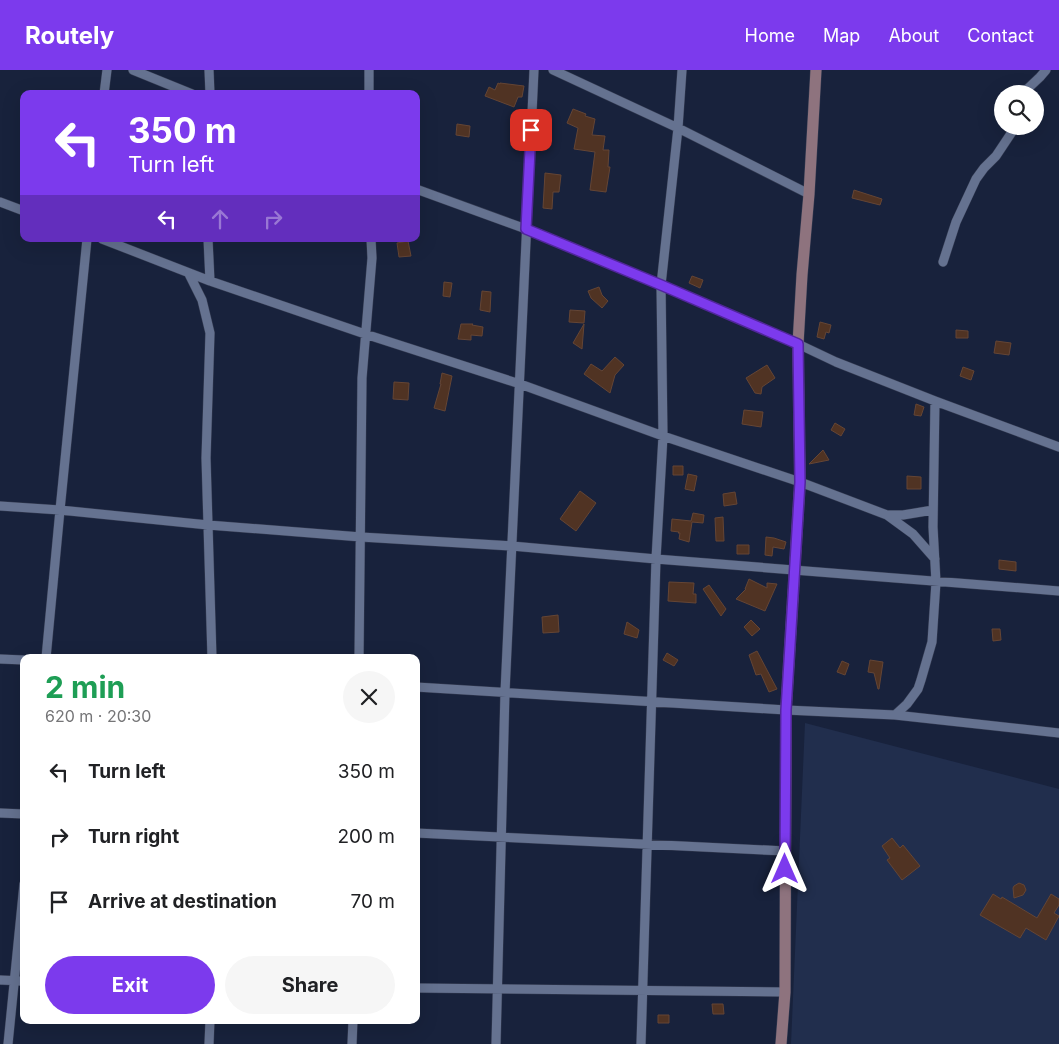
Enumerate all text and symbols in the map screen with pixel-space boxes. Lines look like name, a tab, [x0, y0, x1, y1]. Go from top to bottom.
text: Routely	[25, 21, 114, 50]
text: Home	[745, 25, 795, 46]
text: Map	[823, 25, 860, 46]
text: About	[888, 25, 939, 46]
text: Contact	[967, 25, 1034, 46]
map controls	[994, 85, 1044, 135]
button: search	[994, 85, 1044, 135]
text: 350 m	[128, 109, 237, 151]
pin	[510, 109, 552, 151]
icon: left	[45, 110, 110, 175]
icon: arrive	[517, 116, 545, 144]
text: Turn left	[128, 151, 214, 177]
icon: left	[153, 205, 181, 233]
icon: ahead	[206, 205, 234, 233]
icon: right	[259, 205, 287, 233]
text: 2 min	[45, 669, 125, 705]
button: close	[343, 671, 395, 723]
text: 620 m · 20:30	[45, 706, 151, 726]
icon: left	[45, 758, 73, 786]
text: Turn left	[88, 760, 166, 783]
text: 350 m	[338, 760, 395, 783]
icon: right	[45, 823, 73, 851]
text: Turn right	[88, 825, 179, 848]
text: 200 m	[337, 825, 395, 848]
position arrow	[758, 842, 810, 894]
icon: arrive	[45, 888, 73, 916]
text: Arrive at destination	[88, 890, 277, 913]
text: 70 m	[351, 890, 395, 913]
button: Exit	[45, 956, 215, 1014]
button: Share	[225, 956, 395, 1014]

